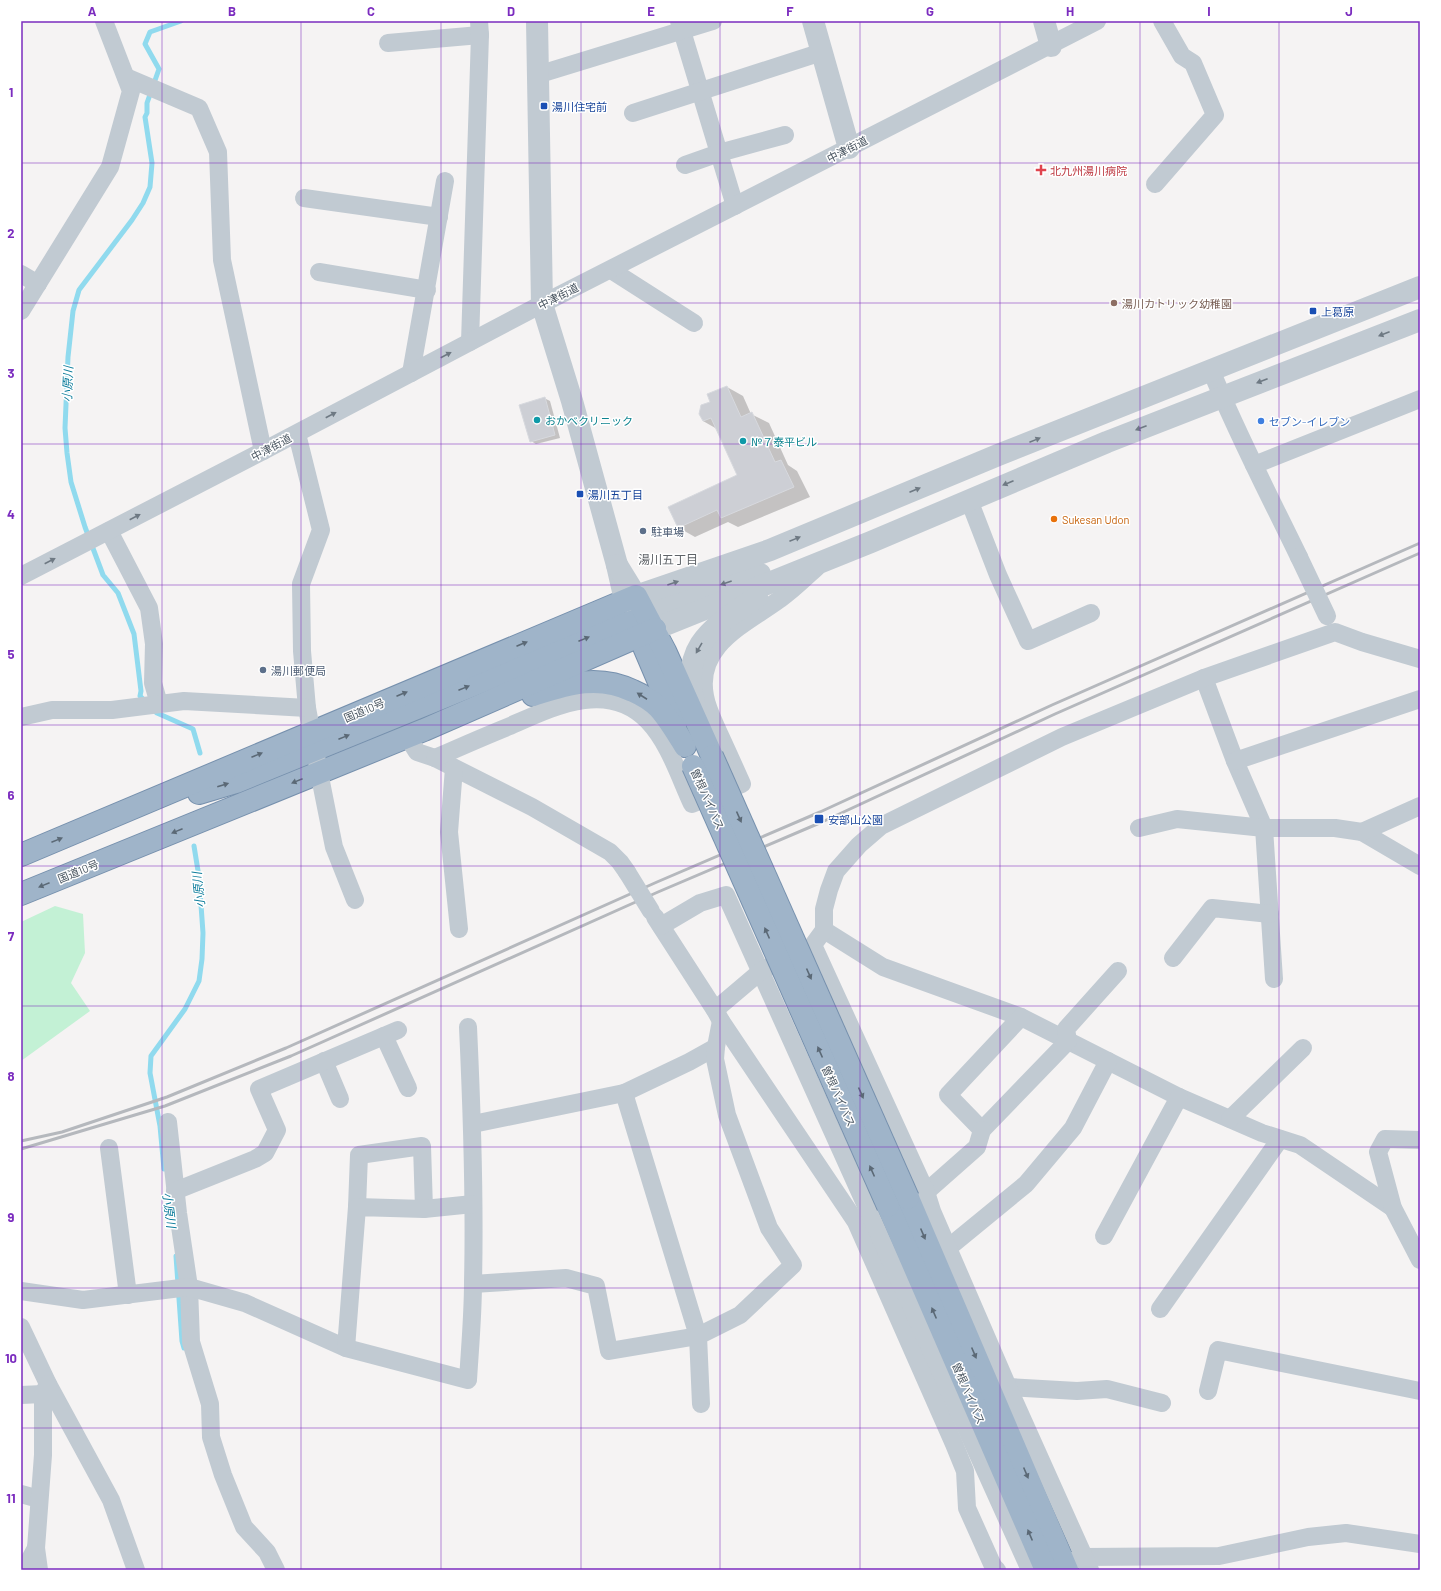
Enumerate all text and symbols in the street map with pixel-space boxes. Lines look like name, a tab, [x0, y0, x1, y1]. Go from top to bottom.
text: A	[88, 3, 97, 19]
text: B	[228, 3, 236, 19]
text: C	[367, 3, 375, 19]
text: D	[507, 3, 515, 19]
text: E	[647, 3, 655, 19]
text: F	[786, 3, 794, 19]
text: G	[926, 3, 934, 19]
text: H	[1066, 3, 1074, 19]
text: I	[1207, 3, 1211, 19]
text: J	[1345, 3, 1353, 19]
text: 1	[9, 84, 13, 100]
place label: 湯川住宅前	[552, 100, 607, 113]
marker: 湯川住宅前	[539, 101, 549, 111]
street label: 中津街道	[824, 133, 870, 165]
marker: 北九州湯川病院	[1035, 164, 1047, 176]
place label: 北九州湯川病院	[1050, 164, 1127, 177]
text: 2	[7, 225, 15, 241]
street label: 中津街道	[535, 280, 581, 312]
place label: 湯川カトリック幼稚園	[1122, 297, 1232, 310]
marker: 湯川カトリック幼稚園	[1109, 298, 1119, 308]
place label: 上葛原	[1321, 305, 1354, 318]
marker: 上葛原	[1308, 306, 1318, 316]
one-way arrow	[1377, 332, 1389, 338]
one-way arrow	[441, 352, 452, 358]
water label: 小原川	[59, 364, 75, 402]
text: 3	[7, 365, 15, 381]
one-way arrow	[1256, 379, 1268, 385]
one-way arrow	[326, 412, 337, 419]
place label: おかべクリニック	[545, 414, 633, 427]
marker: おかべクリニック	[532, 415, 542, 425]
place label: セブン-イレブン	[1269, 415, 1350, 428]
marker: セブン-イレブン	[1256, 416, 1266, 426]
one-way arrow	[1135, 426, 1147, 432]
street label: 中津街道	[249, 431, 293, 463]
place label: №７泰平ビル	[751, 435, 817, 448]
marker: №７泰平ビル	[738, 436, 748, 446]
one-way arrow	[1030, 436, 1042, 442]
one-way arrow	[1003, 480, 1014, 486]
one-way arrow	[910, 487, 921, 493]
place label: 湯川五丁目	[588, 488, 643, 501]
marker: 湯川五丁目	[575, 489, 585, 499]
text: 4	[7, 506, 15, 522]
place label: Sukesan Udon	[1062, 513, 1130, 526]
one-way arrow	[129, 514, 141, 520]
marker: Sukesan Udon	[1049, 514, 1059, 524]
place label: 駐車場	[651, 525, 684, 538]
marker: 駐車場	[638, 526, 648, 536]
one-way arrow	[790, 536, 802, 542]
district label: 湯川五丁目	[638, 552, 698, 566]
one-way arrow	[45, 557, 56, 564]
one-way arrow	[667, 580, 679, 586]
one-way arrow	[719, 580, 731, 586]
one-way arrow	[579, 635, 591, 641]
one-way arrow	[517, 640, 529, 646]
one-way arrow	[696, 642, 703, 654]
text: 5	[7, 646, 15, 662]
place label: 湯川郵便局	[271, 664, 326, 677]
marker: 湯川郵便局	[258, 665, 268, 675]
one-way arrow	[459, 684, 471, 690]
one-way arrow	[397, 691, 408, 697]
one-way arrow	[636, 692, 647, 700]
street label: 国道10号	[342, 696, 386, 724]
one-way arrow	[338, 733, 350, 739]
one-way arrow	[251, 752, 263, 758]
street label: 曽根バイパス	[689, 766, 727, 832]
one-way arrow	[292, 778, 303, 784]
one-way arrow	[218, 782, 230, 788]
text: 6	[8, 787, 15, 803]
one-way arrow	[736, 811, 742, 823]
marker: 安部山公園	[813, 813, 825, 825]
place label: 安部山公園	[828, 813, 883, 826]
one-way arrow	[171, 828, 183, 834]
one-way arrow	[51, 837, 63, 843]
street label: 国道10号	[56, 857, 100, 885]
water label: 小原川	[189, 869, 207, 909]
one-way arrow	[37, 882, 49, 888]
one-way arrow	[764, 927, 770, 939]
text: 7	[8, 928, 15, 944]
one-way arrow	[806, 969, 812, 980]
one-way arrow	[816, 1045, 822, 1057]
street label: 曽根バイパス	[820, 1063, 858, 1129]
text: 8	[7, 1068, 15, 1084]
one-way arrow	[859, 1088, 865, 1100]
one-way arrow	[869, 1165, 875, 1176]
water label: 小原川	[161, 1191, 179, 1231]
text: 9	[8, 1209, 15, 1225]
one-way arrow	[920, 1228, 926, 1239]
one-way arrow	[931, 1307, 937, 1318]
one-way arrow	[972, 1348, 978, 1360]
text: 10	[5, 1350, 17, 1366]
street label: 曽根バイパス	[950, 1360, 988, 1426]
one-way arrow	[1023, 1467, 1029, 1479]
text: 11	[6, 1490, 16, 1506]
one-way arrow	[1027, 1529, 1033, 1540]

